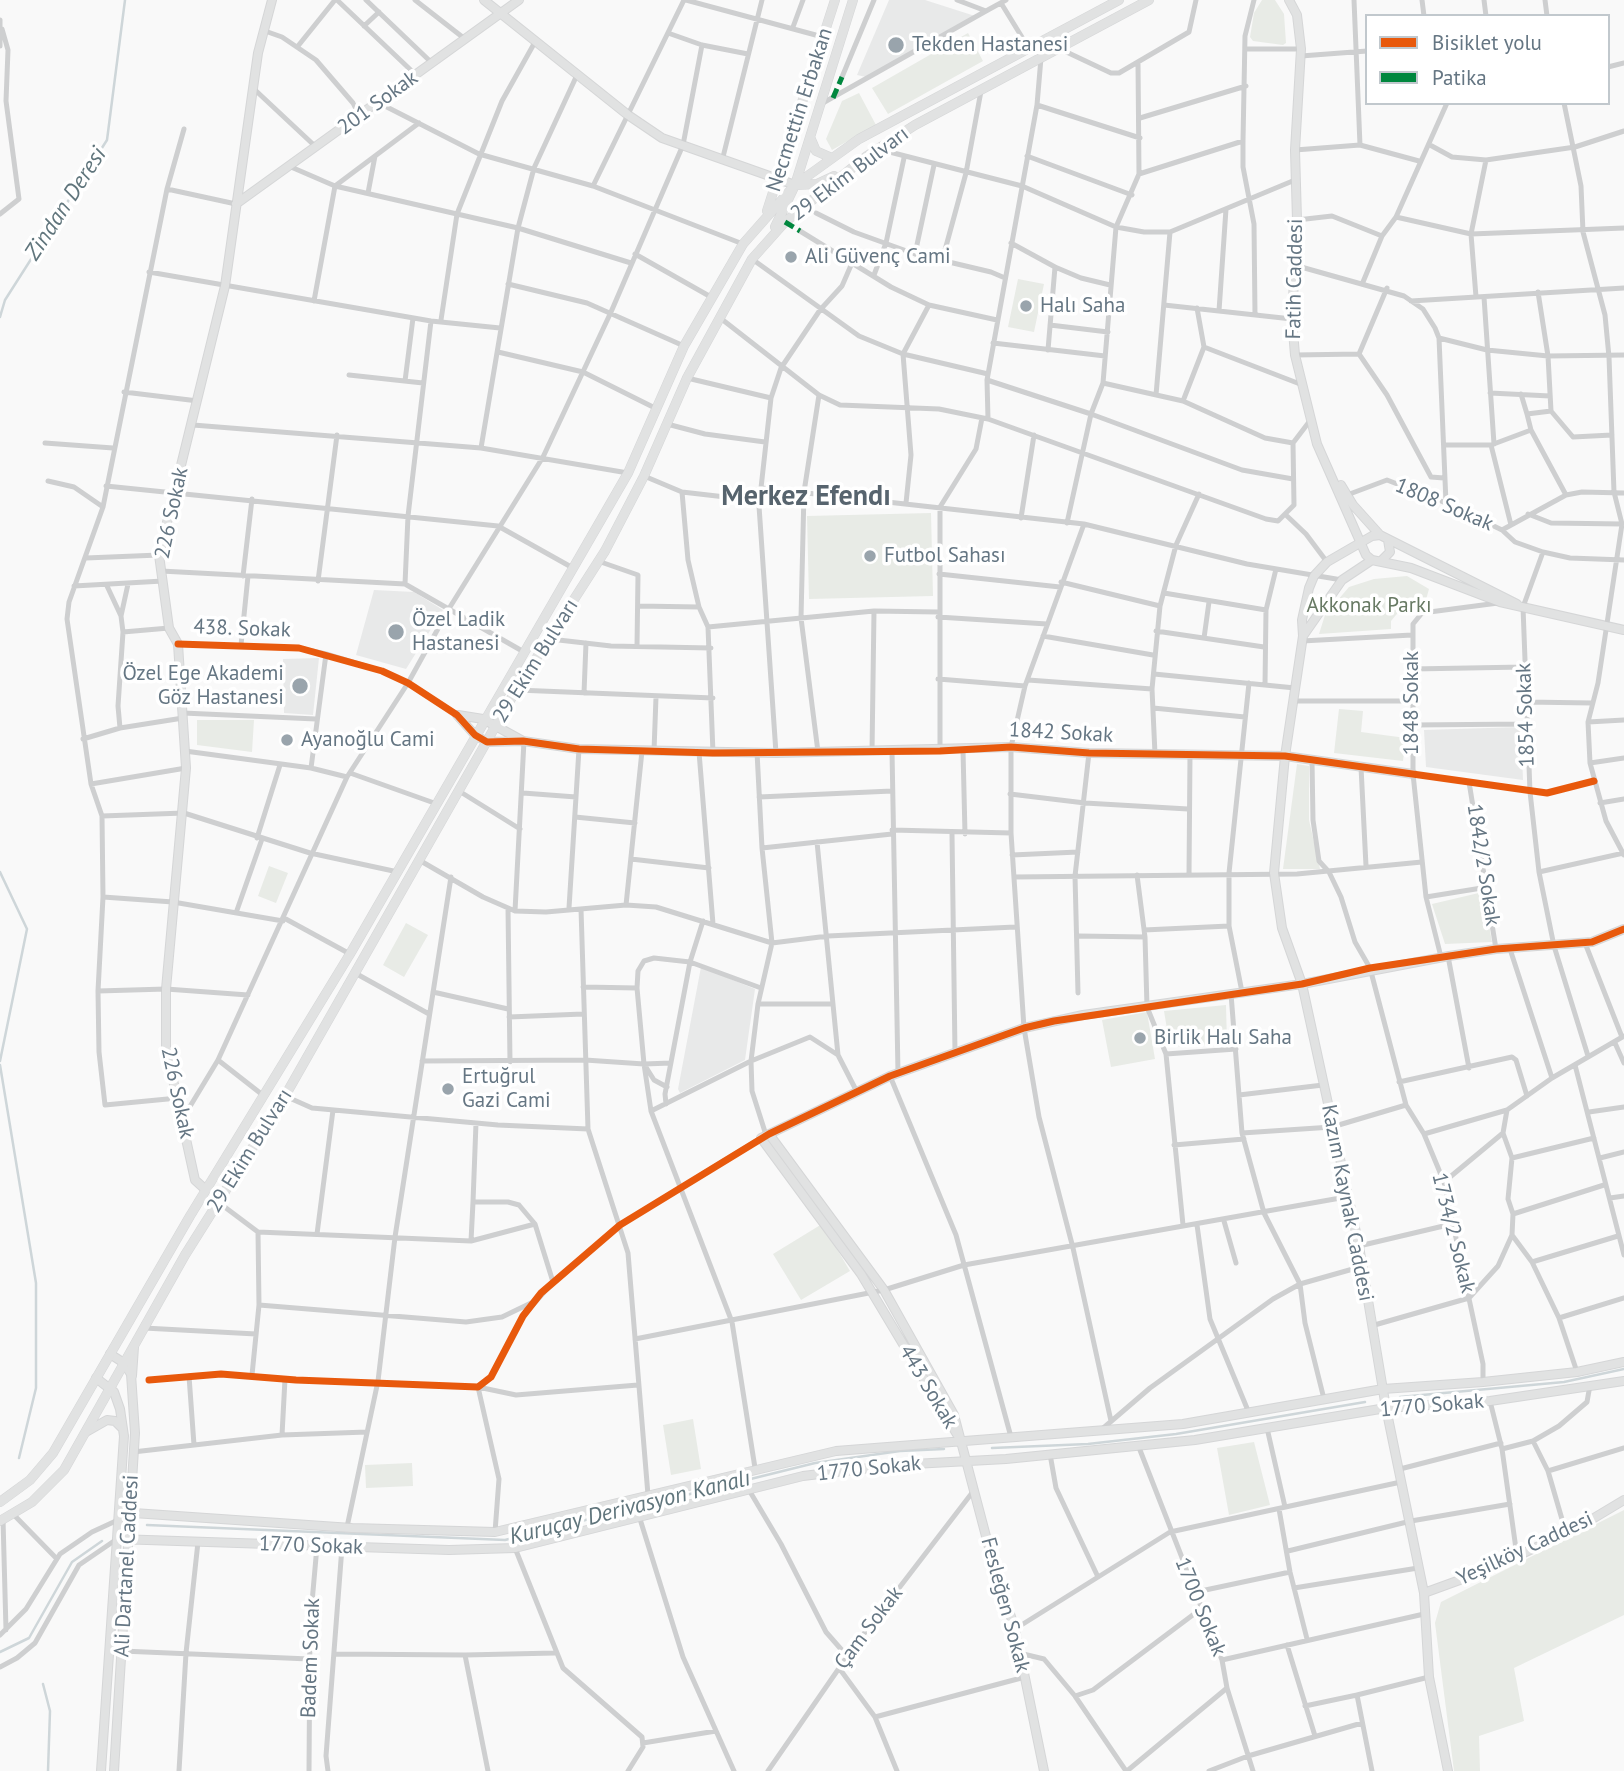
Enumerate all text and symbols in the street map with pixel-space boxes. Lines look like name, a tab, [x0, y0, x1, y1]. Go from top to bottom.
legend	[1365, 14, 1610, 105]
street label: Necmettin Erbakan	[762, 25, 838, 195]
text: Bisiklet yolu	[1432, 29, 1542, 56]
place label: Tekden Hastanesi	[912, 32, 1068, 58]
marker: Tekden Hastanesi	[886, 35, 906, 55]
text: Patika	[1432, 64, 1487, 91]
street label: 201 Sokak	[333, 66, 423, 140]
street label: 29 Ekim Bulvarı	[786, 121, 914, 227]
water label: Zindan Deresi	[19, 142, 113, 266]
street label: Fatih Caddesi	[1281, 218, 1309, 340]
place label: Ali Güvenç Cami	[805, 244, 951, 270]
marker: Ali Güvenç Cami	[783, 249, 799, 265]
place label: Halı Saha	[1040, 293, 1125, 319]
marker: Halı Saha	[1018, 298, 1034, 314]
street label: 226 Sokak	[150, 465, 194, 561]
street label: 1808 Sokak	[1391, 473, 1497, 537]
district label: Merkez Efendı	[721, 480, 891, 514]
place label: Futbol Sahası	[884, 543, 1006, 569]
marker: Futbol Sahası	[862, 548, 878, 564]
park label: Akkonak Parkı	[1306, 593, 1432, 619]
street label: 29 Ekim Bulvarı	[488, 594, 584, 728]
place label: Özel Ladik Hastanesi	[412, 607, 505, 657]
street label: 438. Sokak	[193, 615, 291, 643]
marker: Özel Ladik Hastanesi	[386, 622, 406, 642]
street label: 1848 Sokak	[1399, 651, 1425, 755]
place label: Özel Ege Akademi Göz Hastanesi	[122, 661, 284, 711]
street label: 1854 Sokak	[1512, 662, 1540, 768]
marker: Özel Ege Akademi Göz Hastanesi	[290, 676, 310, 696]
street label: 1842 Sokak	[1008, 718, 1114, 748]
place label: Ayanoğlu Cami	[301, 727, 435, 753]
marker: Ayanoğlu Cami	[279, 732, 295, 748]
street label: 1842/2 Sokak	[1461, 802, 1505, 928]
place label: Birlik Halı Saha	[1154, 1025, 1292, 1051]
marker: Birlik Halı Saha	[1132, 1030, 1148, 1046]
street label: 226 Sokak	[155, 1045, 199, 1141]
place label: Ertuğrul Gazi Cami	[462, 1064, 551, 1114]
marker: Ertuğrul Gazi Cami	[440, 1081, 456, 1097]
street label: 29 Ekim Bulvarı	[202, 1084, 298, 1218]
street label: Kazım Kaynak Caddesi	[1316, 1102, 1378, 1304]
street label: 1734/2 Sokak	[1426, 1170, 1480, 1296]
street label: 443 Sokak	[893, 1341, 963, 1433]
street label: 1770 Sokak	[1379, 1389, 1485, 1423]
street label: 1770 Sokak	[816, 1451, 922, 1487]
water label: Kuruçay Derivasyon Kanalı	[507, 1465, 753, 1551]
street label: Ali Dartanel Caddesi	[110, 1474, 144, 1658]
street label: Yeşilköy Caddesi	[1453, 1506, 1597, 1592]
street label: 1770 Sokak	[258, 1532, 364, 1560]
street label: Fesleğen Sokak	[975, 1535, 1035, 1675]
street label: 1700 Sokak	[1169, 1554, 1231, 1660]
street label: Çam Sokak	[830, 1581, 908, 1675]
street label: Badem Sokak	[296, 1597, 326, 1719]

